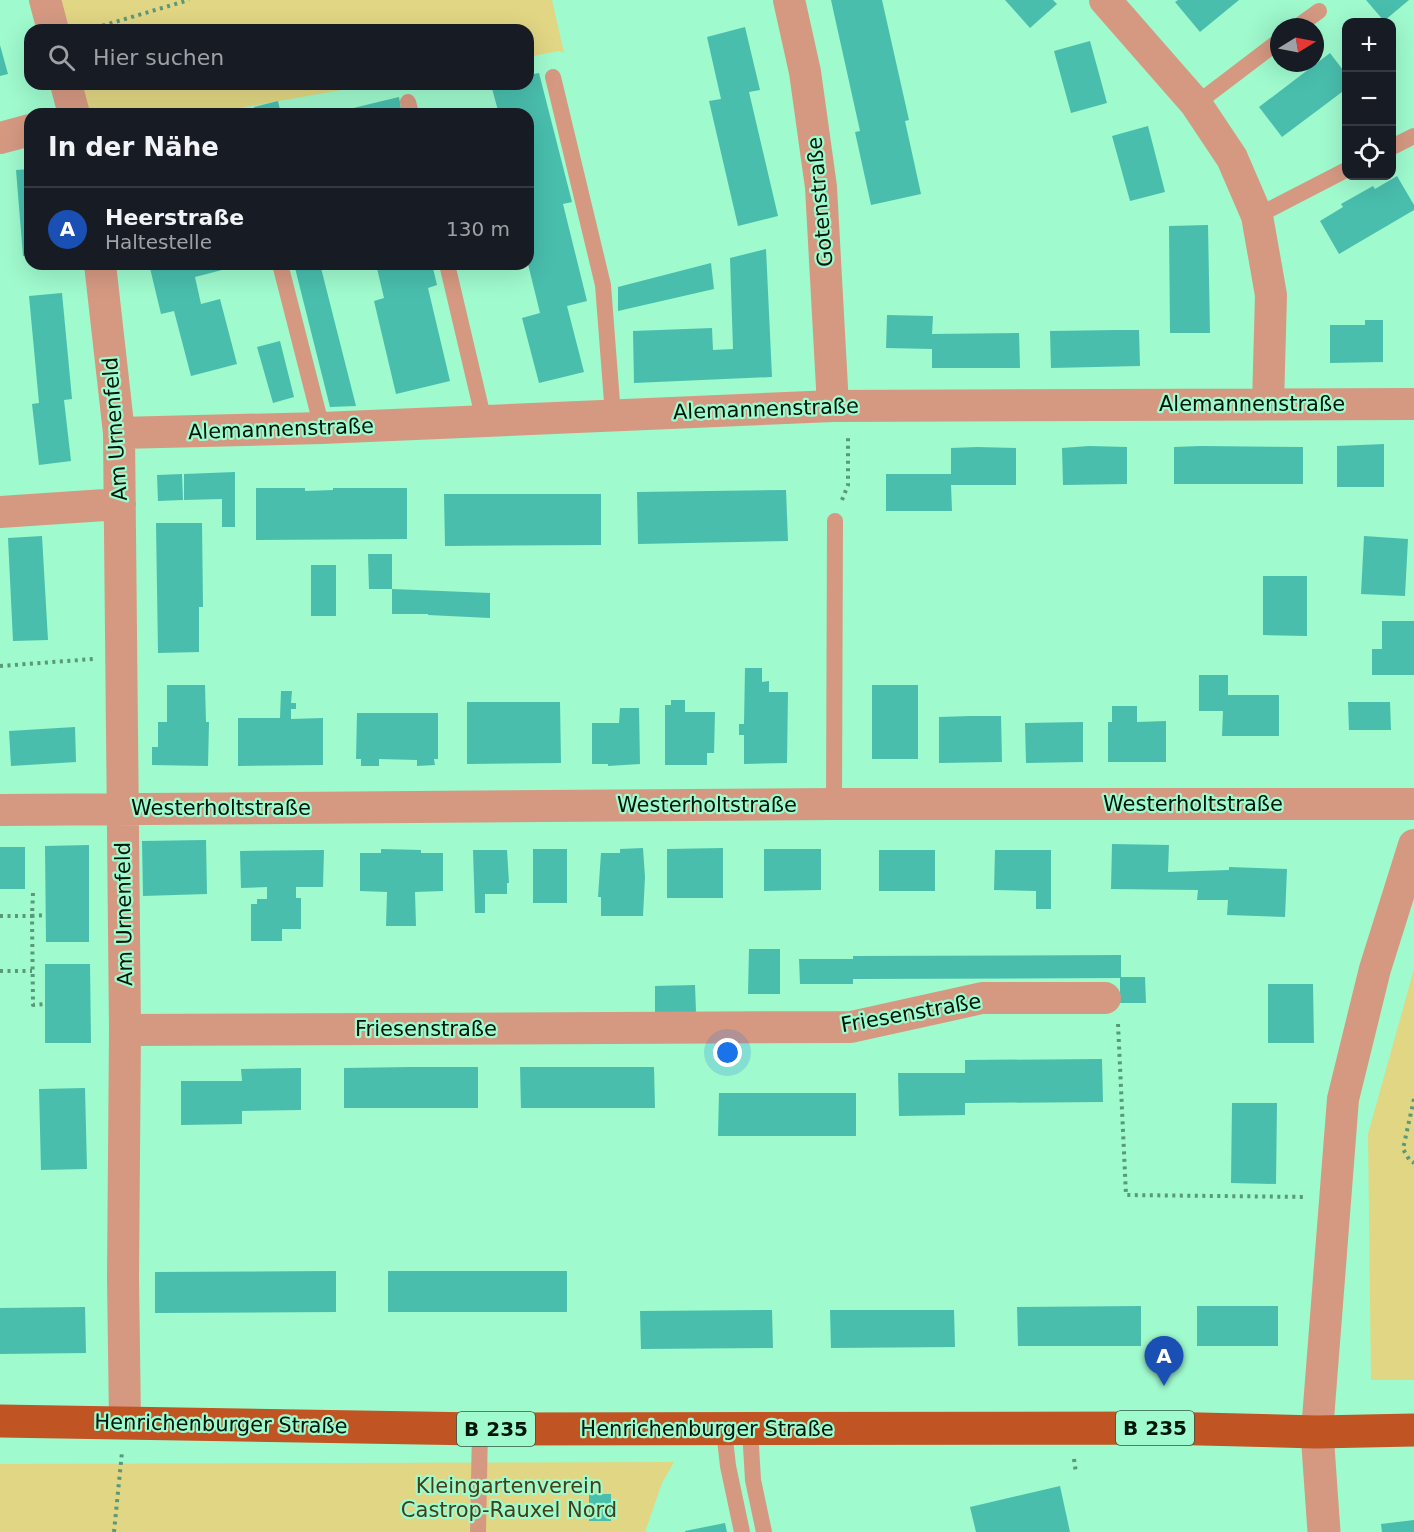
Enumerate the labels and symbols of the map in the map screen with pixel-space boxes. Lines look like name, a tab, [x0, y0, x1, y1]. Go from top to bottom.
north arrow	[1270, 18, 1324, 72]
street label: Gotenstraße	[802, 136, 838, 268]
street label: Am Urnenfeld	[98, 356, 132, 502]
street label: Alemannenstraße	[1159, 392, 1345, 416]
street label: Alemannenstraße	[673, 394, 859, 424]
street label: Alemannenstraße	[188, 414, 374, 444]
street label: Westerholtstraße	[1103, 792, 1283, 816]
street label: Westerholtstraße	[617, 793, 797, 817]
street label: Westerholtstraße	[131, 796, 311, 820]
street label: Am Urnenfeld	[111, 842, 137, 986]
street label: Friesenstraße	[839, 989, 983, 1037]
street label: Friesenstraße	[355, 1017, 497, 1041]
your location	[713, 1038, 742, 1067]
pin: A	[1144, 1336, 1184, 1386]
street label: Henrichenburger Straße	[94, 1410, 348, 1438]
road number: B 235	[1116, 1411, 1194, 1445]
road number: B 235	[457, 1412, 535, 1446]
street label: Henrichenburger Straße	[580, 1417, 834, 1441]
park label: Kleingartenverein Castrop-Rauxel Nord	[401, 1474, 617, 1522]

